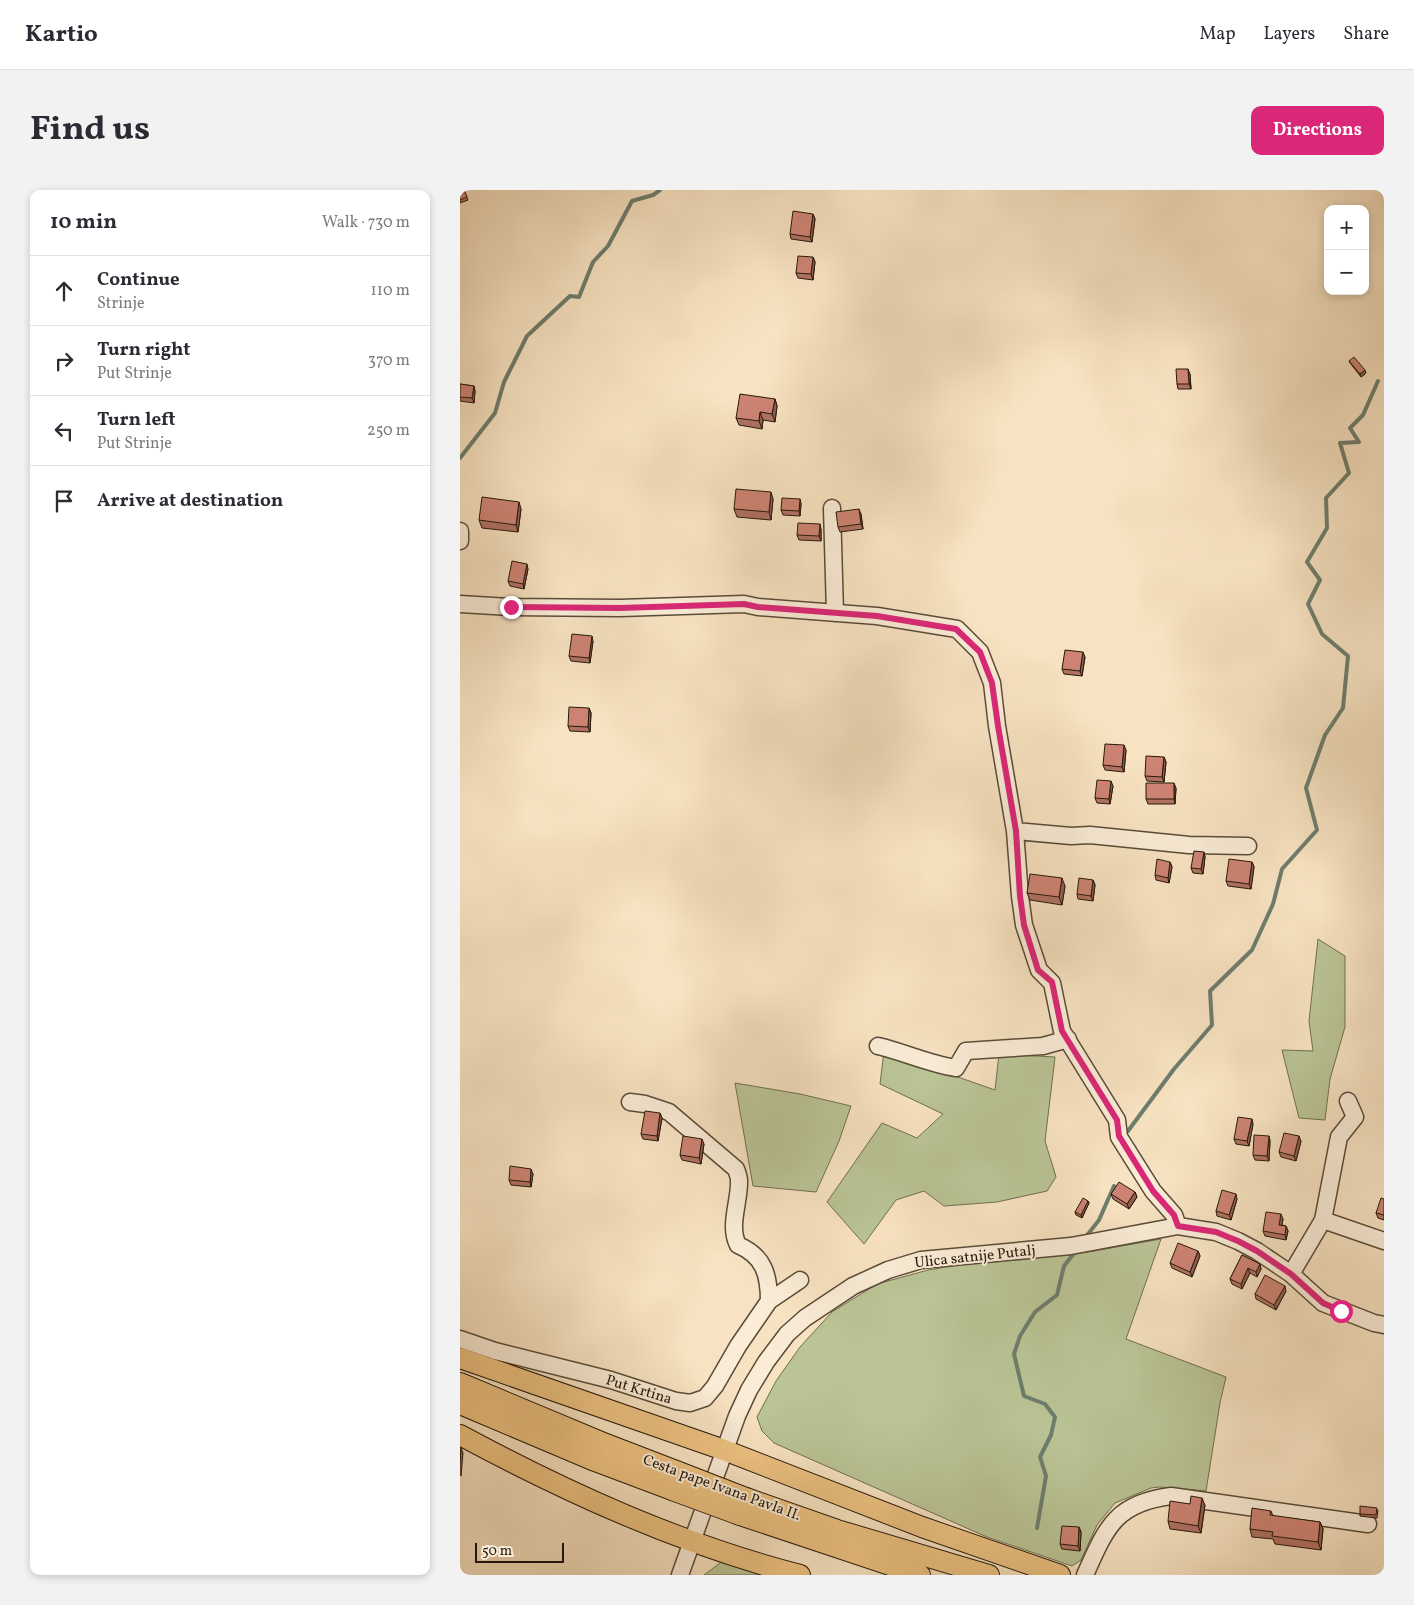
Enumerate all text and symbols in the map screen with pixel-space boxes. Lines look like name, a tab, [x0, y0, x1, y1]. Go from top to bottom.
text: Kartio	[25, 18, 98, 52]
text: Map	[1199, 22, 1235, 47]
text: Layers	[1263, 22, 1315, 47]
text: Share	[1343, 22, 1389, 47]
text: Find us	[30, 106, 150, 154]
button: Directions	[1251, 106, 1384, 155]
map controls	[1324, 205, 1369, 295]
button: +	[1324, 205, 1369, 250]
text: 10 min	[50, 208, 117, 237]
text: Walk · 730 m	[322, 212, 410, 234]
button: −	[1324, 250, 1369, 295]
text: Continue	[97, 267, 180, 293]
icon: ahead	[50, 277, 78, 305]
text: 110 m	[371, 280, 410, 302]
text: Strinje	[97, 293, 145, 315]
text: Turn right	[97, 337, 190, 363]
icon: right	[50, 347, 78, 375]
text: 370 m	[368, 350, 410, 372]
text: Put Strinje	[97, 363, 172, 385]
text: Turn left	[97, 407, 176, 433]
icon: left	[50, 417, 78, 445]
text: 250 m	[367, 420, 410, 442]
text: Put Strinje	[97, 433, 172, 455]
icon: arrive	[50, 487, 78, 515]
text: Arrive at destination	[97, 488, 283, 514]
route end	[500, 596, 523, 619]
street label: Ulica satnije Putalj	[914, 1241, 1037, 1274]
route start	[1330, 1300, 1353, 1323]
street label: Put Krtina	[603, 1370, 674, 1410]
street label: Cesta pape Ivana Pavla II.	[640, 1450, 803, 1527]
scale bar	[475, 1540, 564, 1563]
text: 50 m	[482, 1542, 512, 1561]

